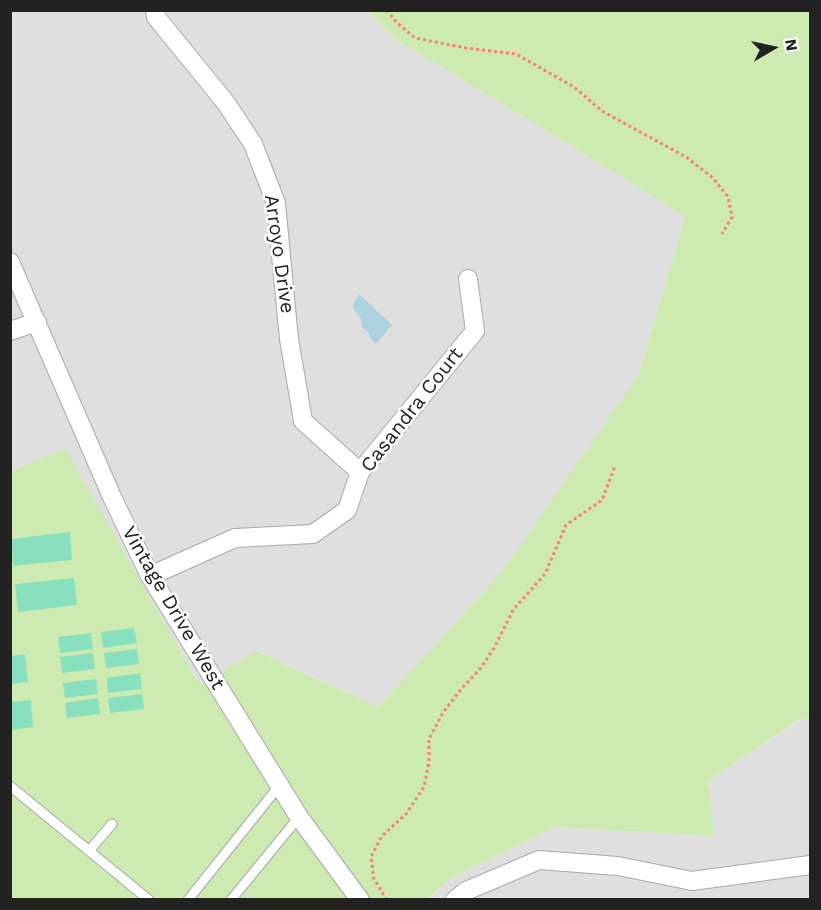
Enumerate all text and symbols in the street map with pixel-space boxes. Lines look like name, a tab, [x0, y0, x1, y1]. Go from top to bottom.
north arrow	[743, 18, 803, 78]
text: N	[781, 38, 802, 52]
street label: Arroyo Drive	[259, 193, 299, 315]
street label: Casandra Court	[356, 343, 468, 477]
street label: Vintage Drive West	[116, 522, 230, 694]

